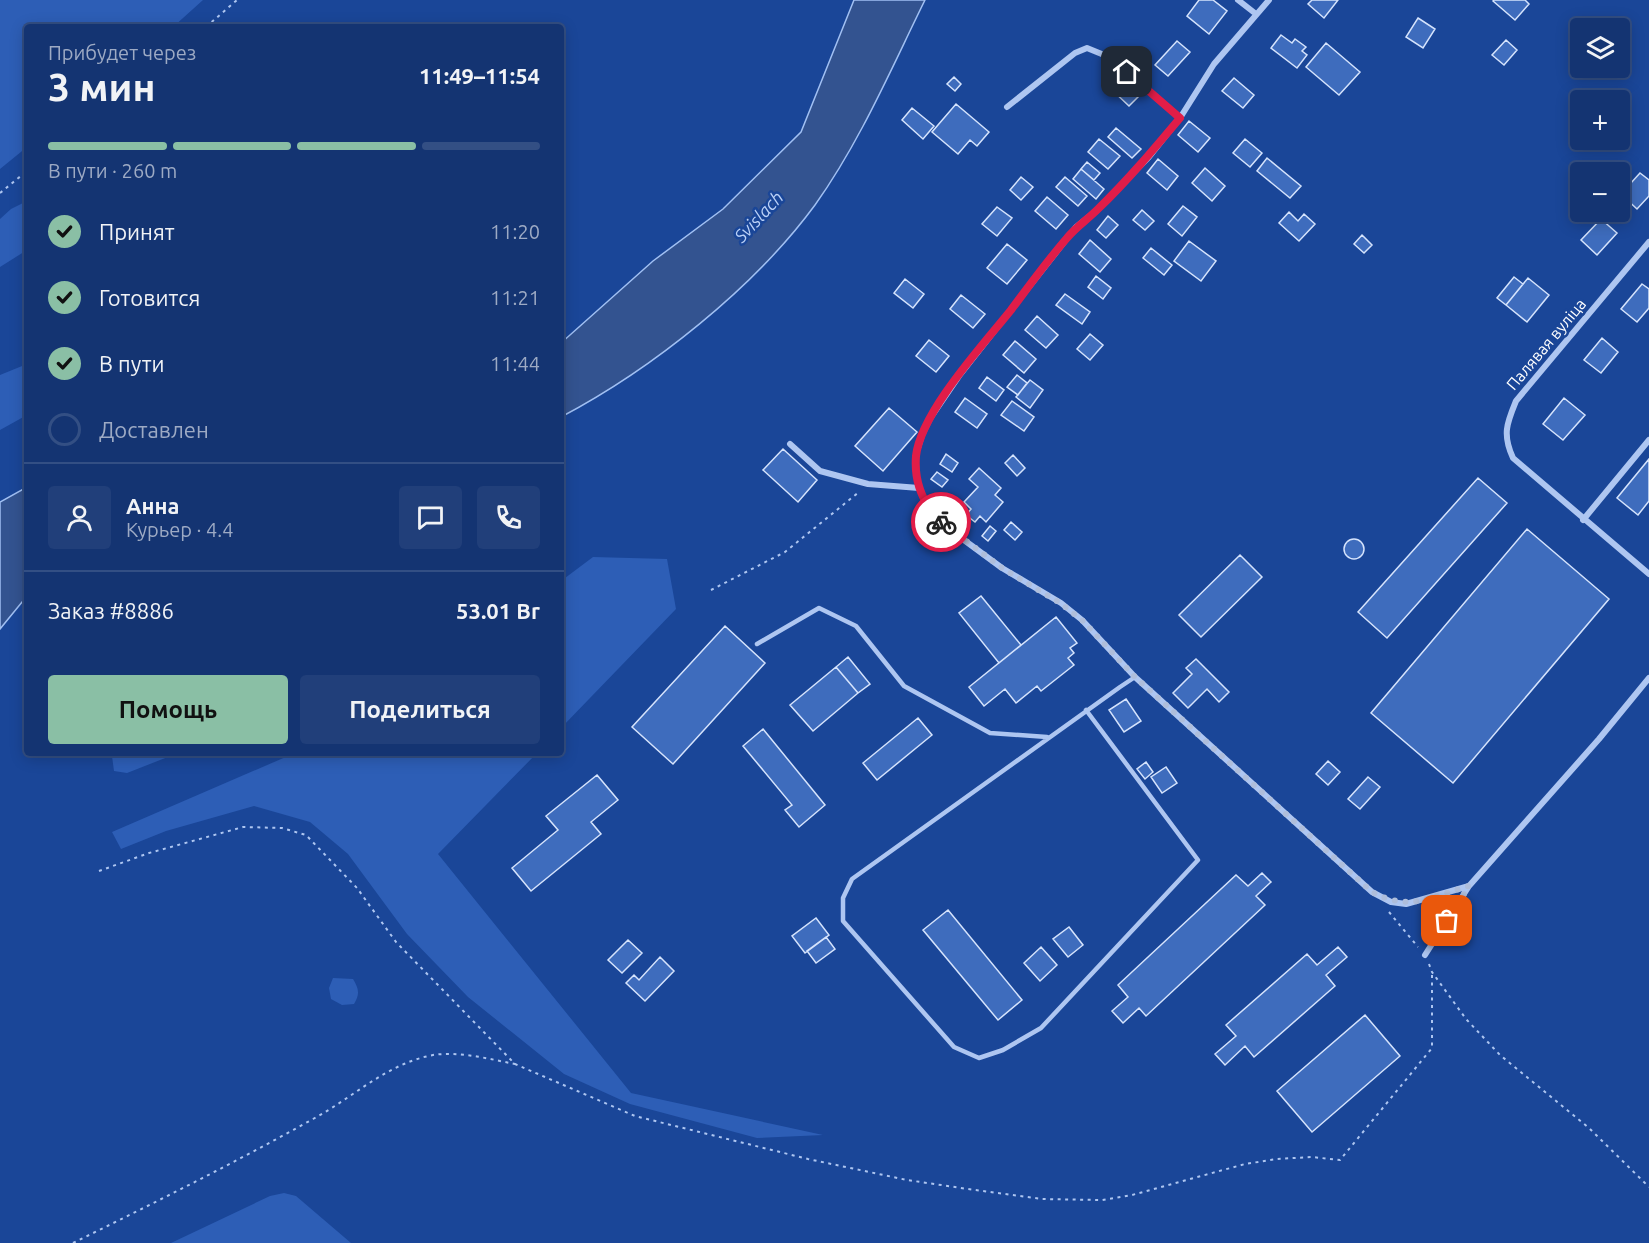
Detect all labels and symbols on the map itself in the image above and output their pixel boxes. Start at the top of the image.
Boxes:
pin [1101,46,1152,97]
water label: Svislach [729,187,787,247]
street label: Палявая вуліца [1503,295,1589,393]
courier [911,492,971,552]
pin [1421,895,1472,946]

